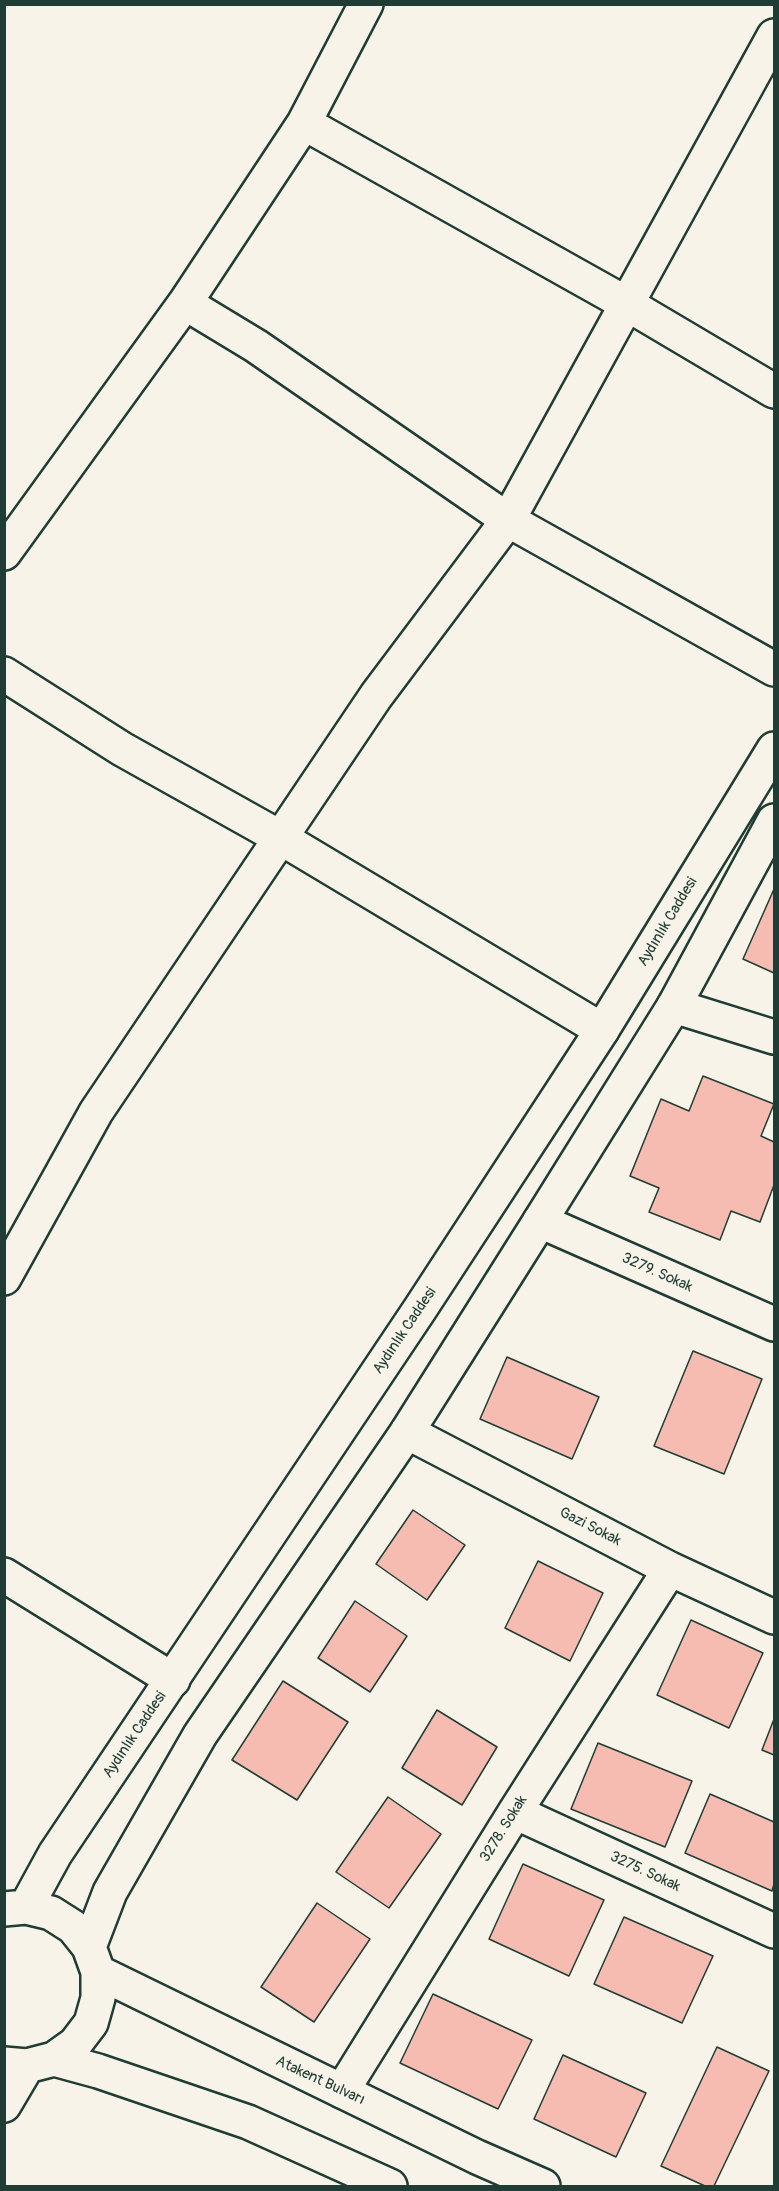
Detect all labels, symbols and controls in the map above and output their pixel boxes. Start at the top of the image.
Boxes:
street label: Aydınlık Caddesi [634,874,702,970]
street label: 3279. Sokak [619,1249,695,1297]
street label: Aydınlık Caddesi [369,1284,441,1378]
street label: Gazi Sokak [556,1504,624,1550]
street label: Aydınlık Caddesi [99,1688,171,1782]
street label: 3278. Sokak [476,1792,532,1866]
street label: 3275. Sokak [607,1848,683,1896]
street label: Atakent Bulvarı [272,2052,368,2110]

